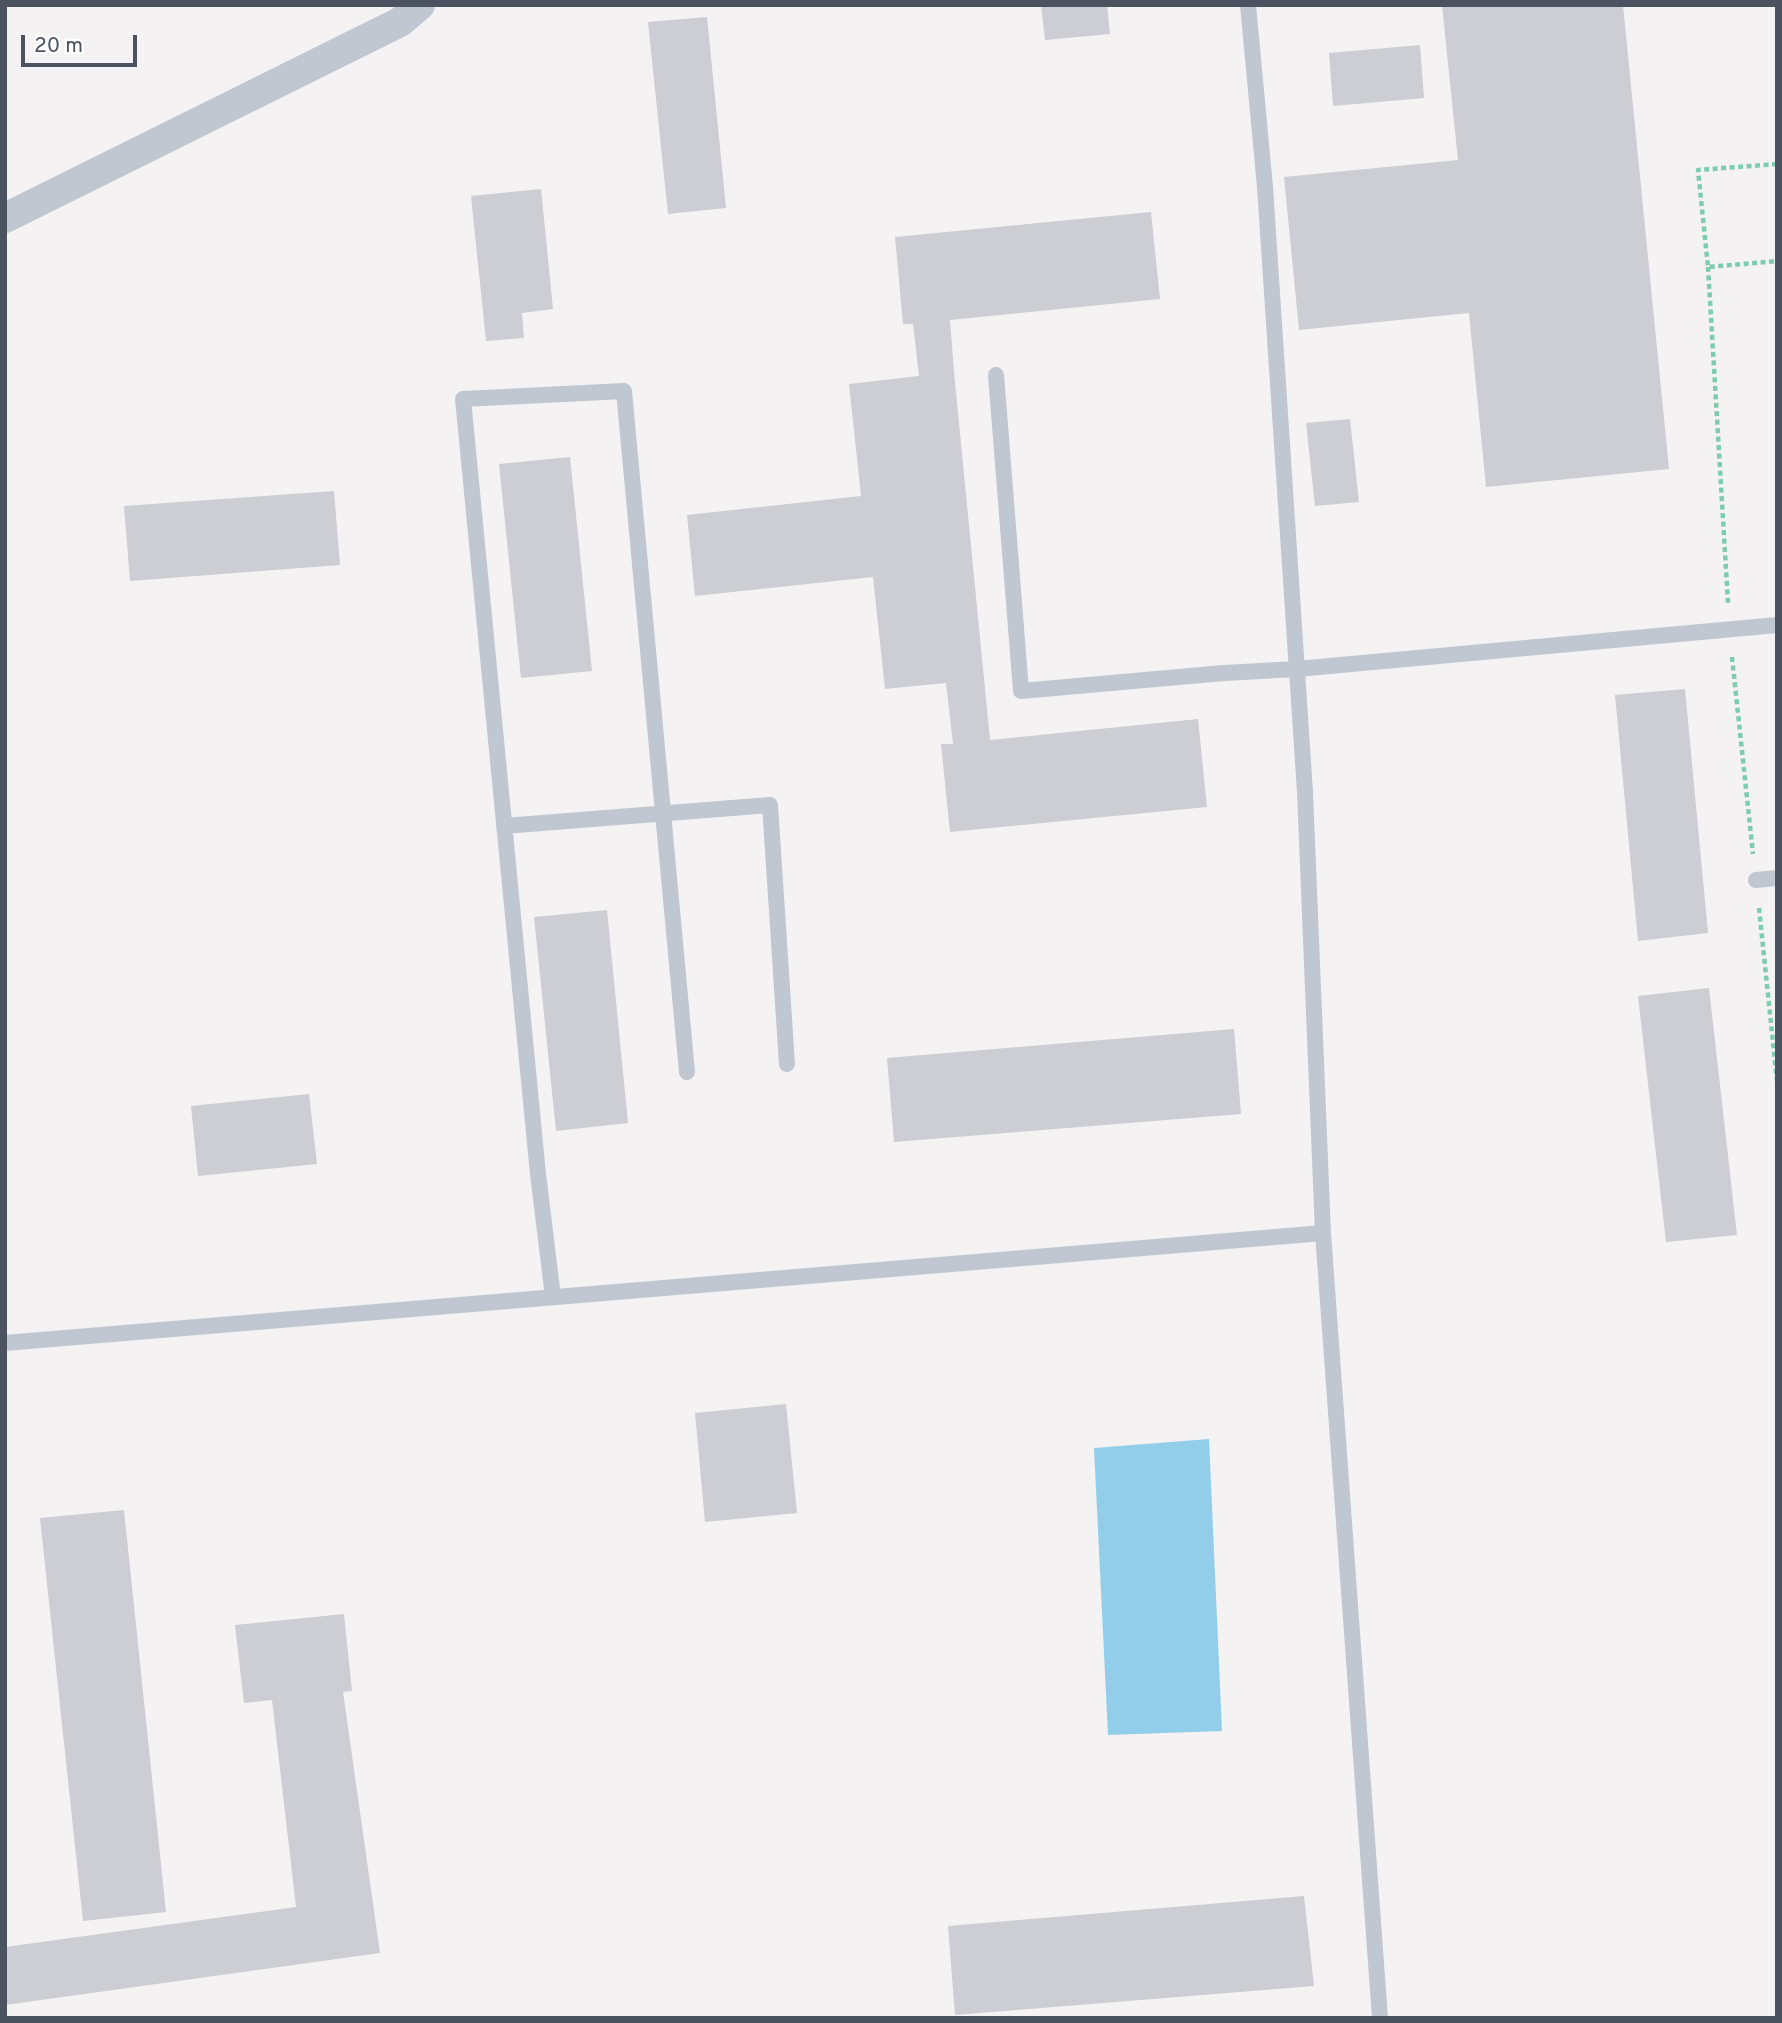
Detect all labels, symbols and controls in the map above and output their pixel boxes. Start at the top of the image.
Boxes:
scale bar [24,21,140,65]
text: 20 m [34,33,83,60]

